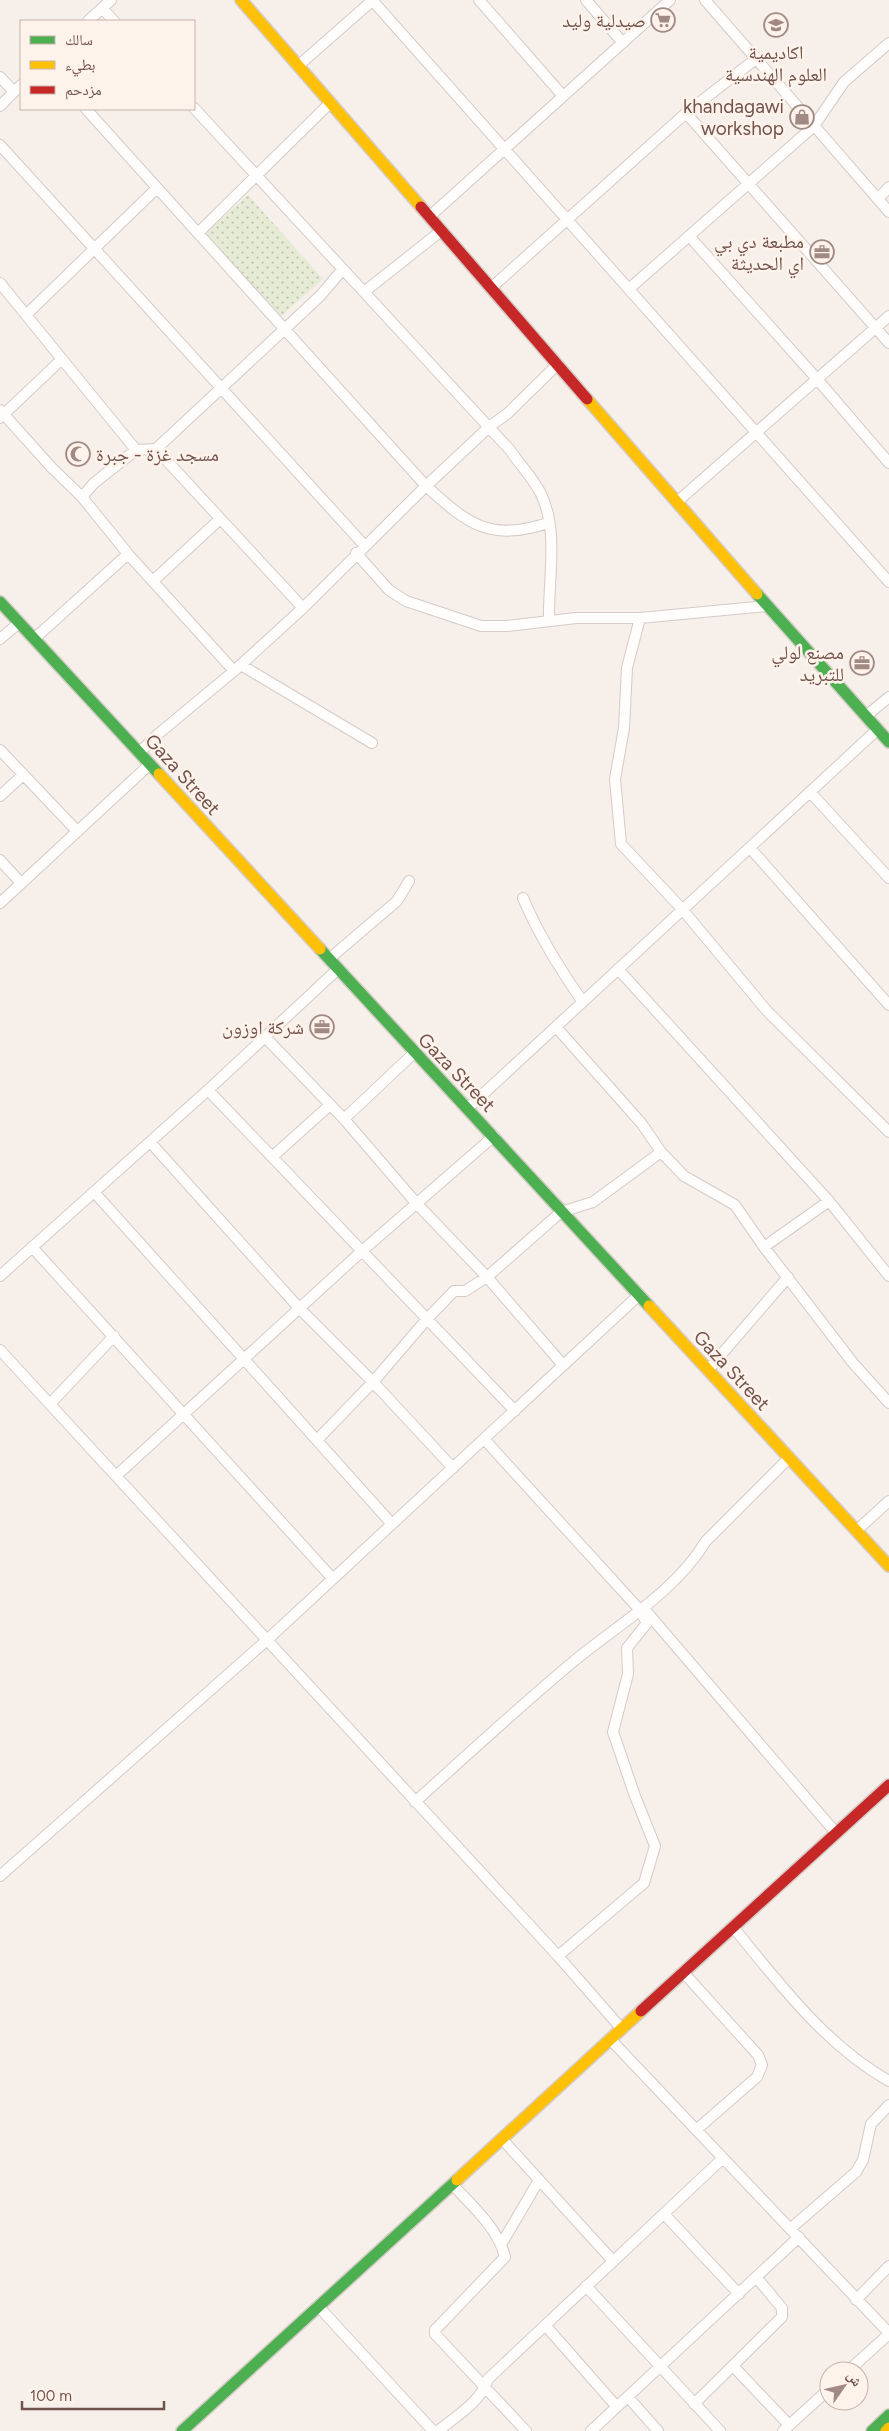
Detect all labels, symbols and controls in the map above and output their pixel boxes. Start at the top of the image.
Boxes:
supermarket icon: صيدلية وليد [650,7,676,33]
place label: صيدلية وليد [562,9,646,32]
school or university icon: اكاديمية العلوم الهندسية [763,12,789,38]
legend [20,20,195,110]
text: سالك [65,31,93,49]
place label: اكاديمية العلوم الهندسية [725,41,827,88]
text: بطيء [65,56,95,77]
text: مزدحم [65,81,102,100]
place label: khandagawi workshop [683,95,784,140]
shop icon: khandagawi workshop [789,104,815,130]
place label: مطبعة دي بي اي الحديثة [714,230,804,279]
office icon: مطبعة دي بي اي الحديثة [809,239,835,265]
mosque icon: مسجد غزة - جبرة [65,441,91,467]
place label: مسجد غزة - جبرة [96,443,219,466]
place label: مصنع لولي للتبريد [771,641,844,686]
office icon: مصنع لولي للتبريد [849,650,875,676]
street label: Gaza Street [140,729,225,820]
office icon: شركة اوزون [309,1014,335,1040]
place label: شركة اوزون [222,1016,304,1039]
street label: Gaza Street [413,1028,500,1117]
street label: Gaza Street [689,1326,775,1415]
north arrow [819,2361,869,2411]
text: ش [843,2368,866,2390]
scale bar [22,2378,165,2410]
text: 100 m [30,2387,72,2405]

